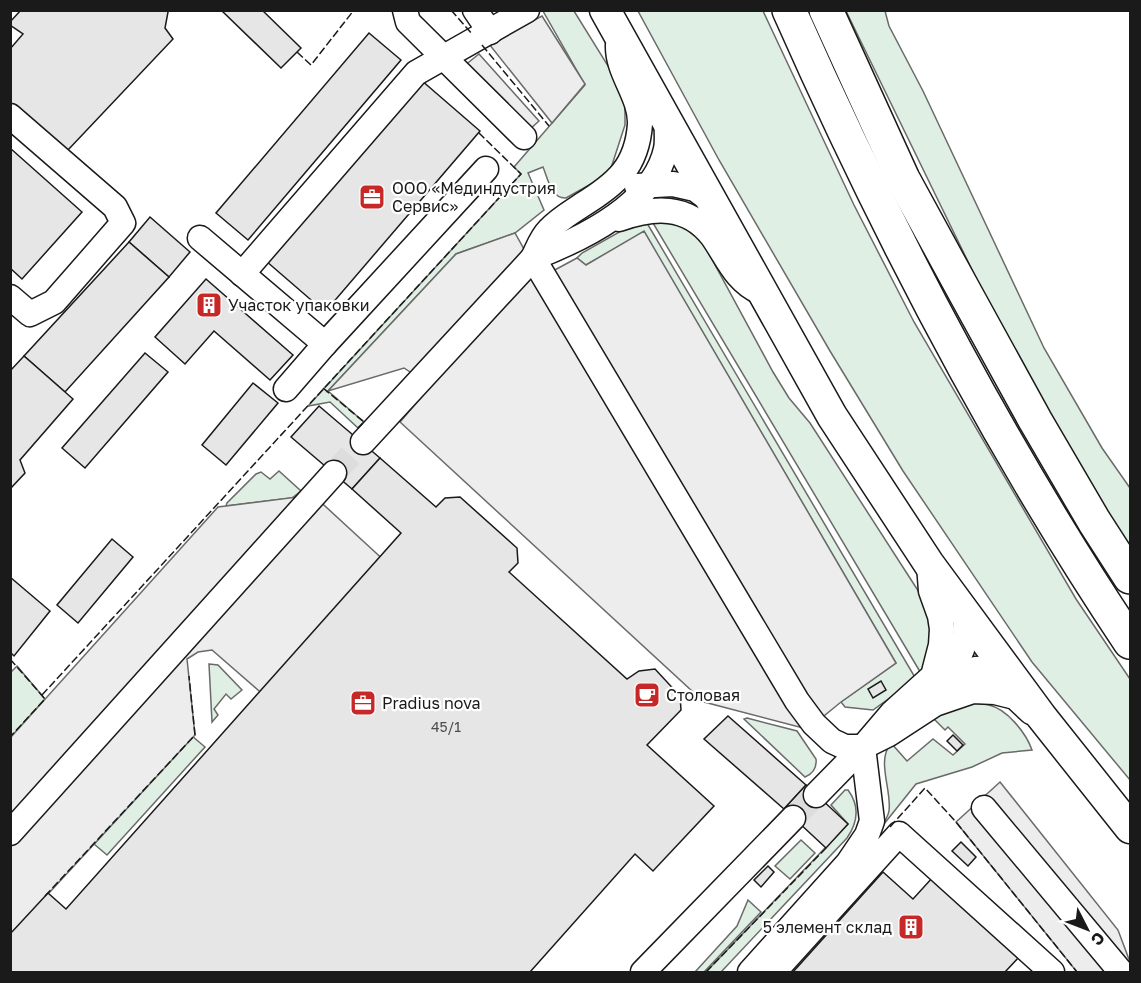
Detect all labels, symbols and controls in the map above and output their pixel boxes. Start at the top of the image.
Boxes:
place label: ООО «Мединдустрия Сервис» [392,178,556,216]
office icon: ООО «Мединдустрия Сервис» [357,182,387,212]
building icon: Участок упаковки [194,290,224,320]
place label: Участок упаковки [228,295,370,315]
cafe icon: Столовая [632,680,662,710]
place label: Столовая [666,685,740,705]
office icon: Pradius nova [348,688,378,718]
place label: Pradius nova [382,693,481,713]
house number: 45/1 [431,718,461,735]
north arrow [1057,899,1117,959]
building icon: 5 элемент склад [896,912,926,942]
place label: 5 элемент склад [763,917,892,937]
text: С [1087,928,1109,950]

